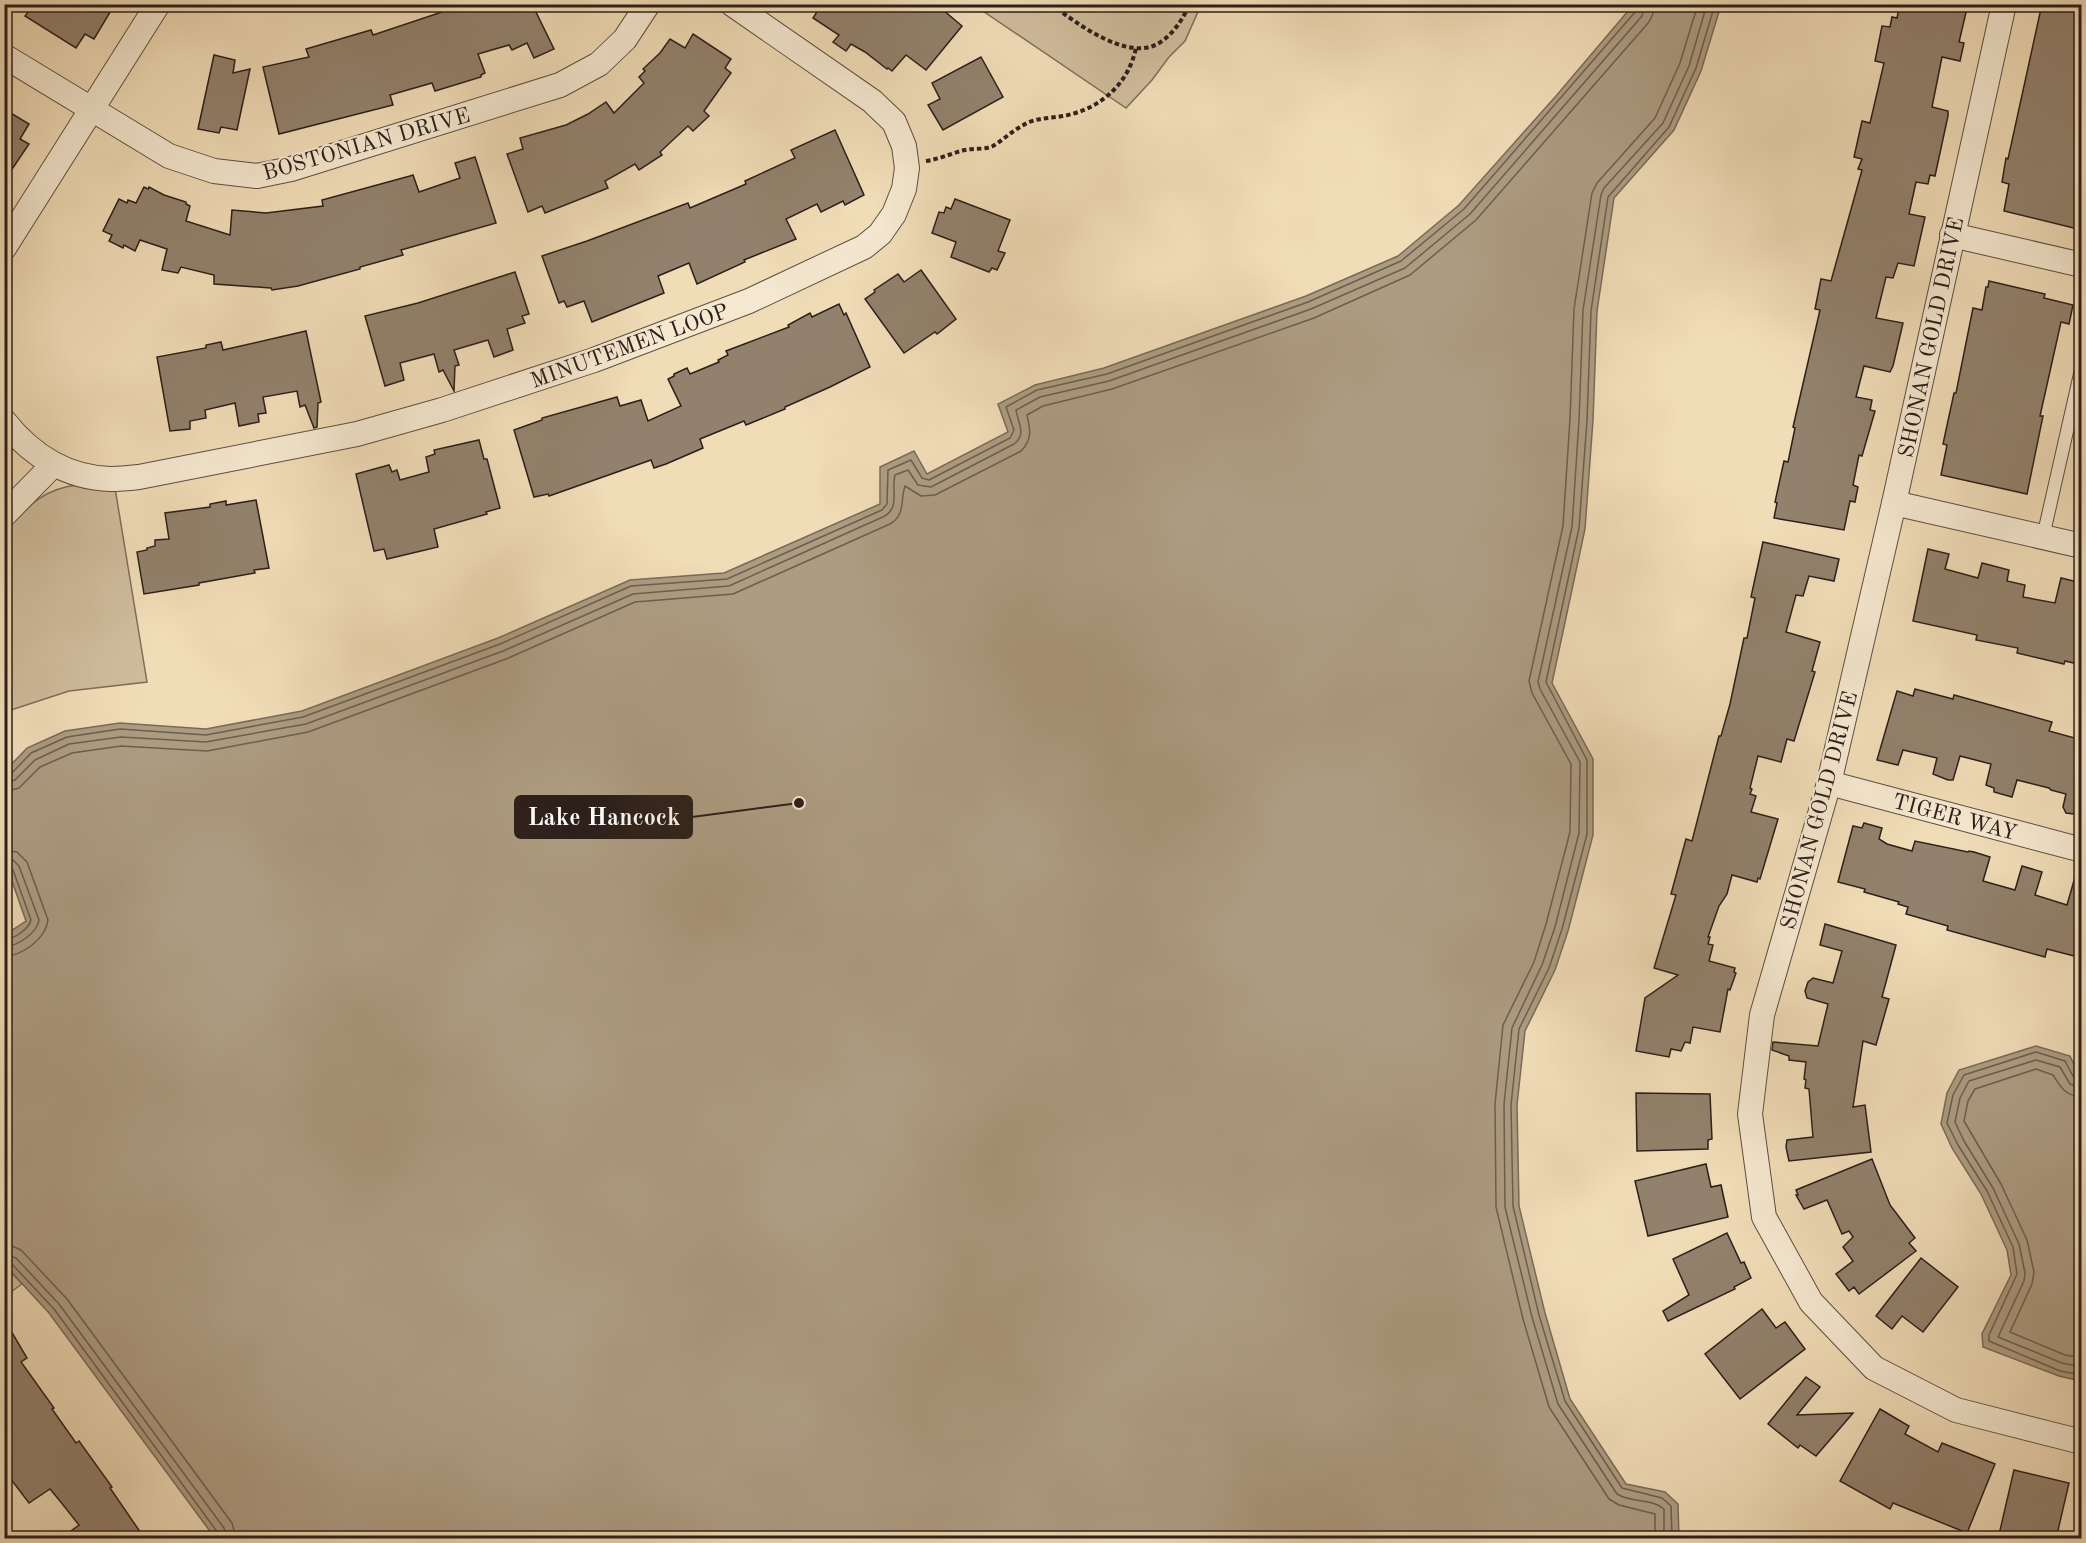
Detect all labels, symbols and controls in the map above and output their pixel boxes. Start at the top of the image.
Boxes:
street label: BOSTONIAN DRIVE [260,105,473,185]
street label: SHONAN GOLD DRIVE [1896,215,1968,460]
street label: MINUTEMEN LOOP [528,301,732,393]
street label: SHONAN GOLD DRIVE [1778,689,1862,932]
street label: TIGER WAY [1890,791,2019,845]
callout: Lake Hancock [515,796,692,838]
text: Lake Hancock [527,807,681,831]

